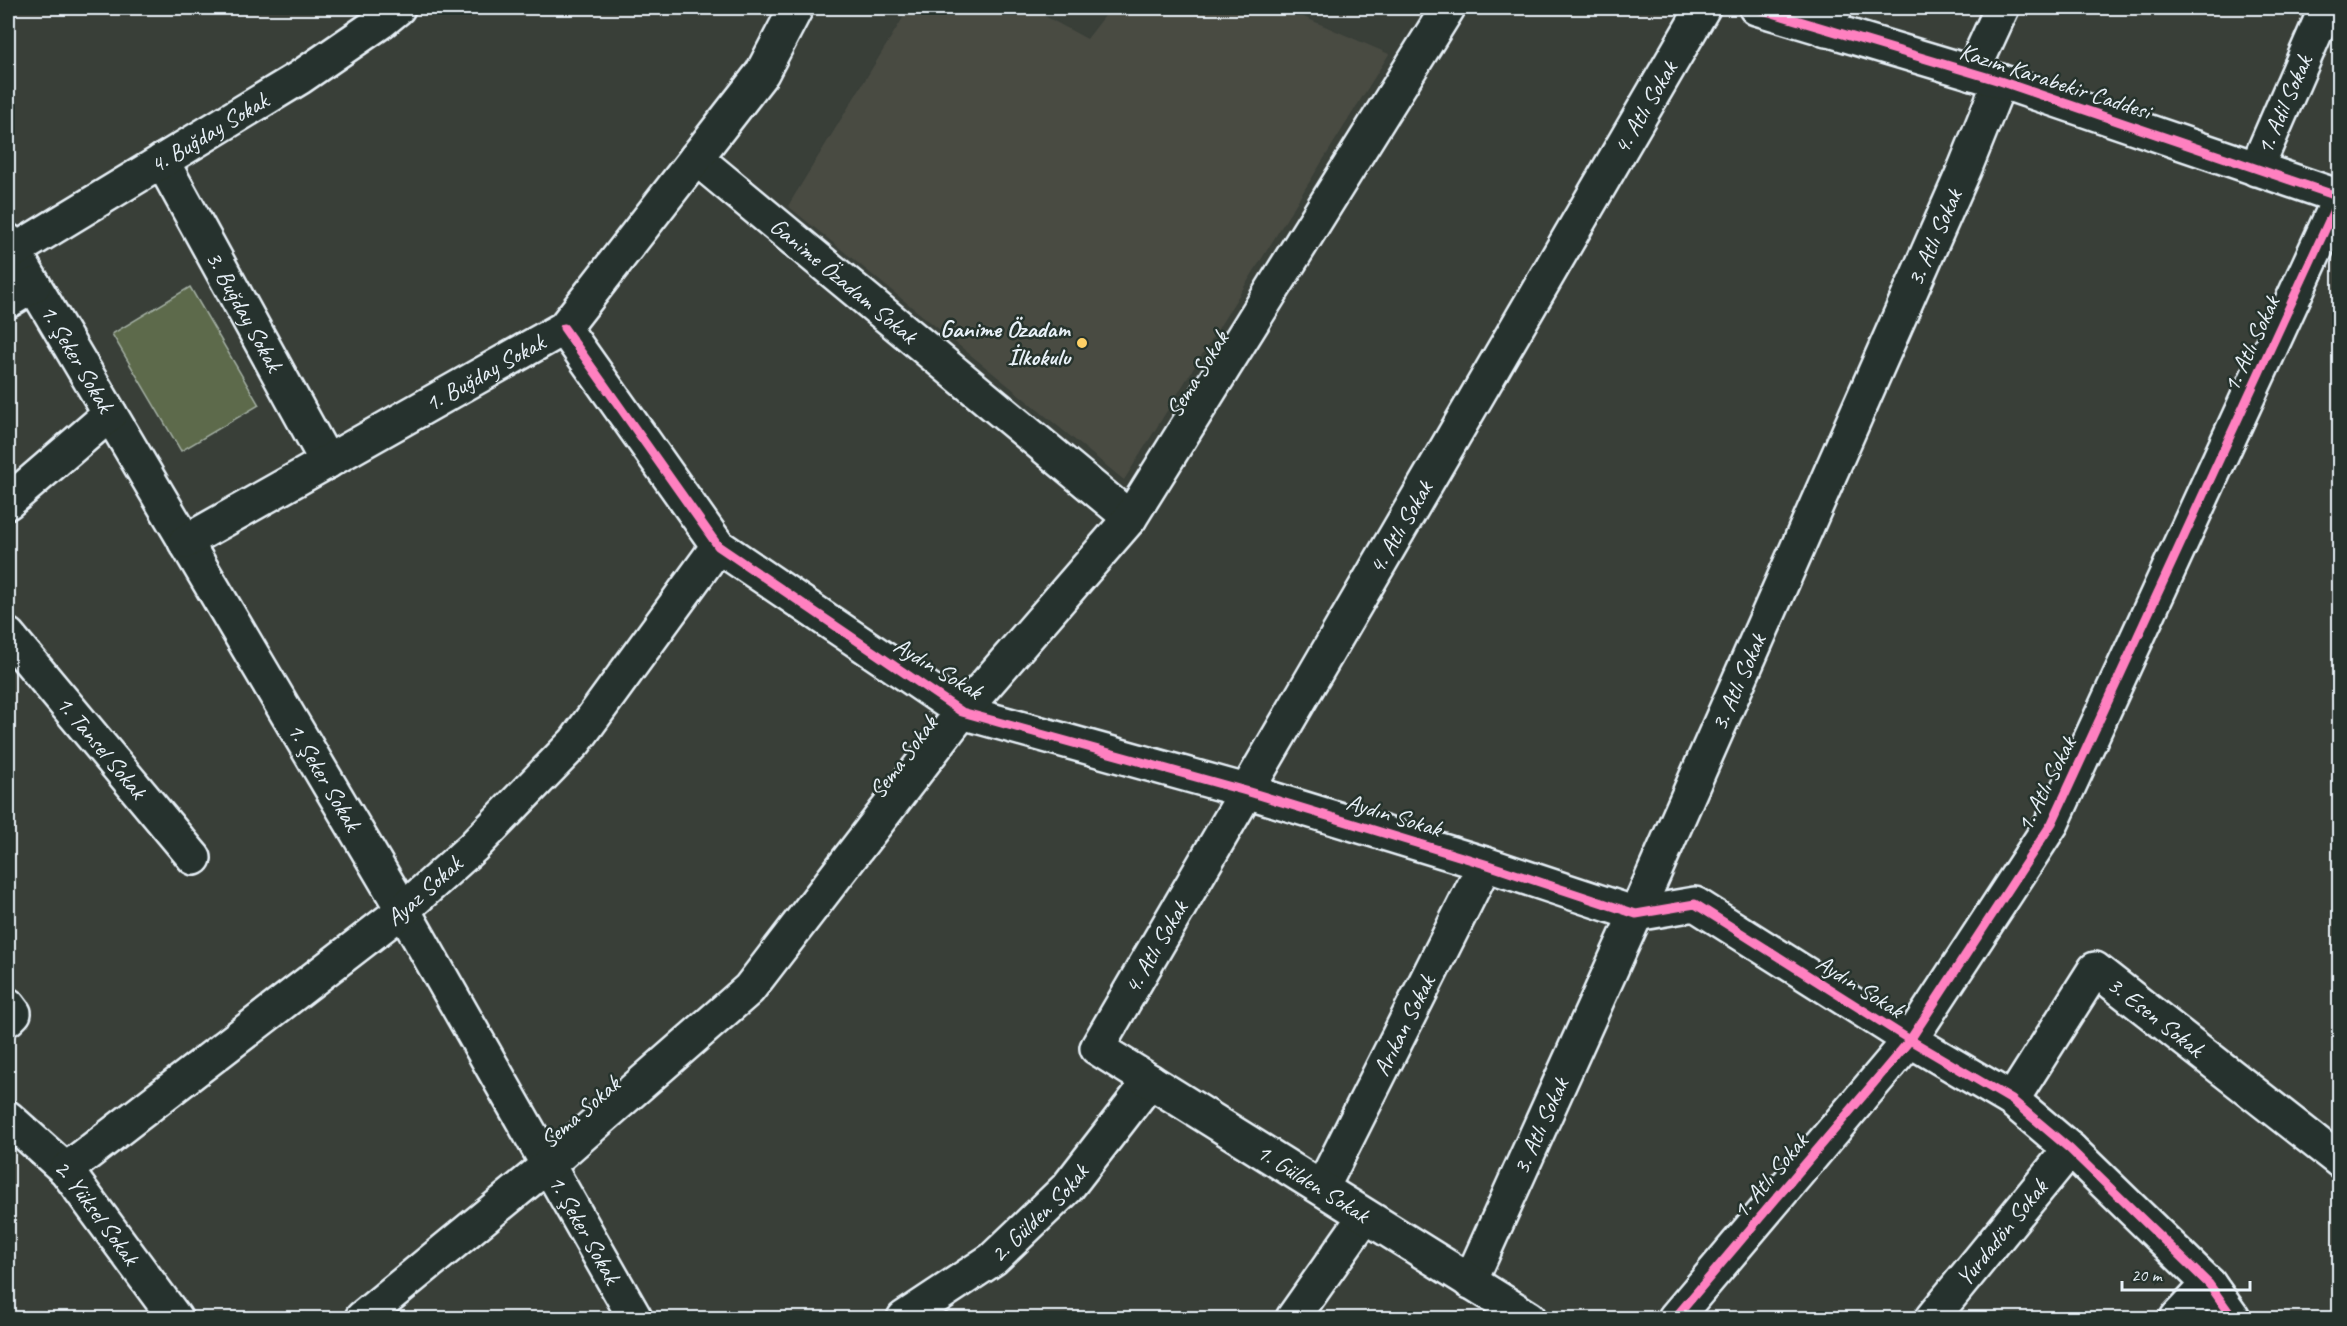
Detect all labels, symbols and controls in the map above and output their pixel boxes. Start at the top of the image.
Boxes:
street label: Kazım Karabekir Caddesi [1956,36,2157,127]
street label: 1. Adil Sokak [2249,49,2319,159]
street label: 4. Atlı Sokak [1606,54,1685,159]
street label: 4. Buğday Sokak [144,84,275,180]
street label: 3. Atlı Sokak [1900,182,1970,291]
street label: Ganime Özadam Sokak [764,211,925,352]
street label: 3. Buğday Sokak [199,246,290,378]
street label: 1. Atlı Sokak [2216,289,2287,397]
street label: 1. Şeker Sokak [34,299,122,419]
place label: Ganime Özadam İlkokulu [940,314,1072,372]
street label: Sema Sokak [1159,323,1236,423]
street label: 1. Buğday Sokak [419,326,552,419]
marker: Ganime Özadam İlkokulu [1075,336,1089,350]
street label: 4. Atlı Sokak [1362,473,1440,579]
street label: 3. Atlı Sokak [1704,627,1774,735]
street label: Aydın Sokak [888,630,989,707]
street label: 1. Tansel Sokak [50,689,155,807]
street label: Sema Sokak [862,708,945,804]
street label: 1. Şeker Sokak [281,717,369,838]
street label: 1. Atlı Sokak [2009,729,2084,837]
street label: Aydın Sokak [1343,786,1447,844]
street label: Ayaz Sokak [380,848,470,932]
street label: 4. Atlı Sokak [1117,893,1196,999]
street label: Aydın Sokak [1811,947,1911,1026]
street label: Arıkan Sokak [1366,968,1443,1081]
street label: 3. Esen Sokak [2101,969,2212,1065]
street label: Sema Sokak [534,1068,628,1155]
street label: 3. Atlı Sokak [1505,1071,1576,1179]
street label: 1. Atlı Sokak [1725,1125,1816,1225]
street label: 1. Gülden Sokak [1251,1137,1377,1231]
street label: 2. Yüksel Sokak [48,1152,147,1273]
street label: 2. Gülden Sokak [984,1156,1096,1269]
street label: 1. Şeker Sokak [542,1169,628,1291]
street label: Yurdadön Sokak [1949,1172,2055,1292]
scale bar [2122,1254,2250,1292]
text: 20 m [2131,1264,2164,1286]

